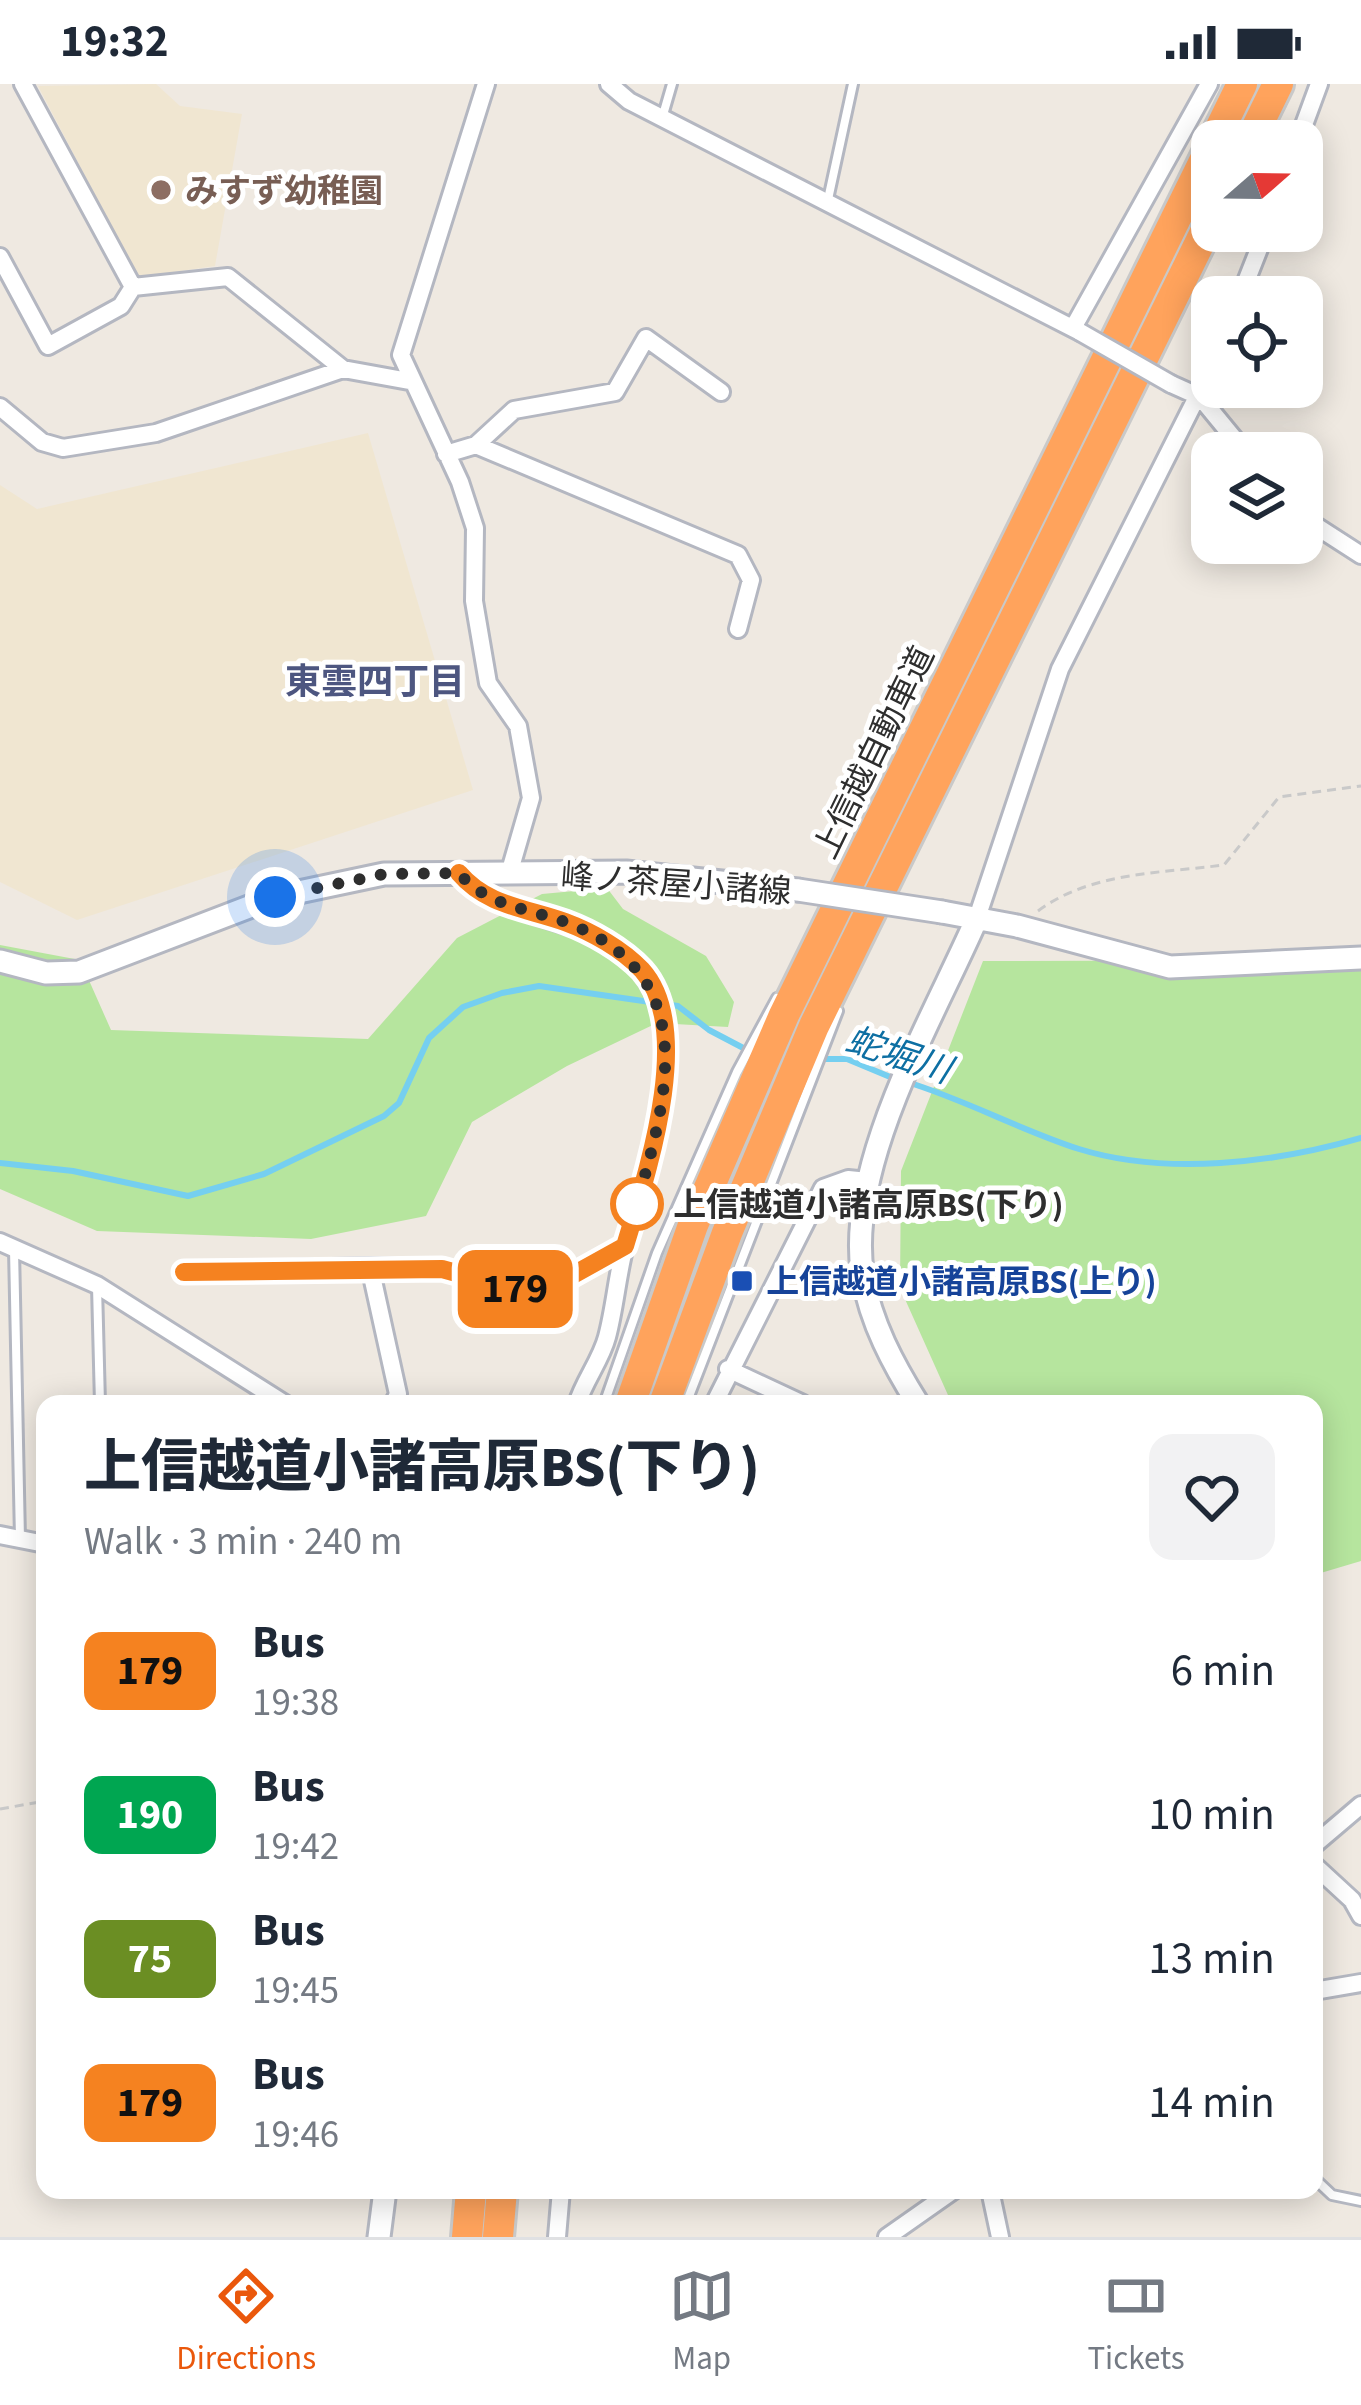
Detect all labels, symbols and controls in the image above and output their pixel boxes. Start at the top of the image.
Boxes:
text: 19:32 [60,10,169,74]
north arrow [1191,120,1323,252]
map controls [1191,120,1323,564]
place label: みすず幼稚園 [185,168,383,215]
marker: みすず幼稚園 [148,177,174,203]
button: locate [1191,276,1323,408]
button: layers [1191,432,1323,564]
street label: 上信越自動車道 [803,639,946,867]
district label: 東雲四丁目 [285,657,465,708]
street label: 峰ノ茶屋小諸線 [559,853,793,916]
your location [245,867,305,927]
water label: 蛇堀川 [839,1014,962,1098]
marker: 上信越道小諸高原BS(下り) [612,1179,662,1229]
place label: 上信越道小諸高原BS(下り) [673,1182,1063,1229]
line badge: 179 [446,1250,584,1328]
text: 179 [482,1259,548,1319]
place label: 上信越道小諸高原BS(上り) [766,1259,1156,1306]
marker: 上信越道小諸高原BS(上り) [729,1268,755,1294]
text: 上信越道小諸高原BS(下り) [84,1428,760,1509]
button: heart [1149,1434,1275,1560]
text: Walk · 3 min · 240 m [84,1514,402,1570]
text: Bus [252,1611,325,1675]
text: 6 min [1171,1639,1275,1703]
text: 179 [117,1641,183,1701]
text: 19:38 [252,1675,339,1731]
text: Bus [252,1755,325,1819]
text: 10 min [1148,1783,1275,1847]
text: 190 [117,1785,183,1845]
text: 19:42 [252,1819,339,1875]
text: Bus [252,1899,325,1963]
text: 13 min [1148,1927,1275,1991]
text: 75 [128,1929,172,1989]
text: 19:45 [252,1963,339,2019]
text: Bus [252,2043,325,2107]
text: 14 min [1148,2071,1275,2135]
text: 179 [117,2073,183,2133]
text: 19:46 [252,2107,339,2163]
tab: Directions [176,2263,316,2382]
tab: Map [669,2263,735,2382]
tab: Tickets [1087,2263,1185,2382]

